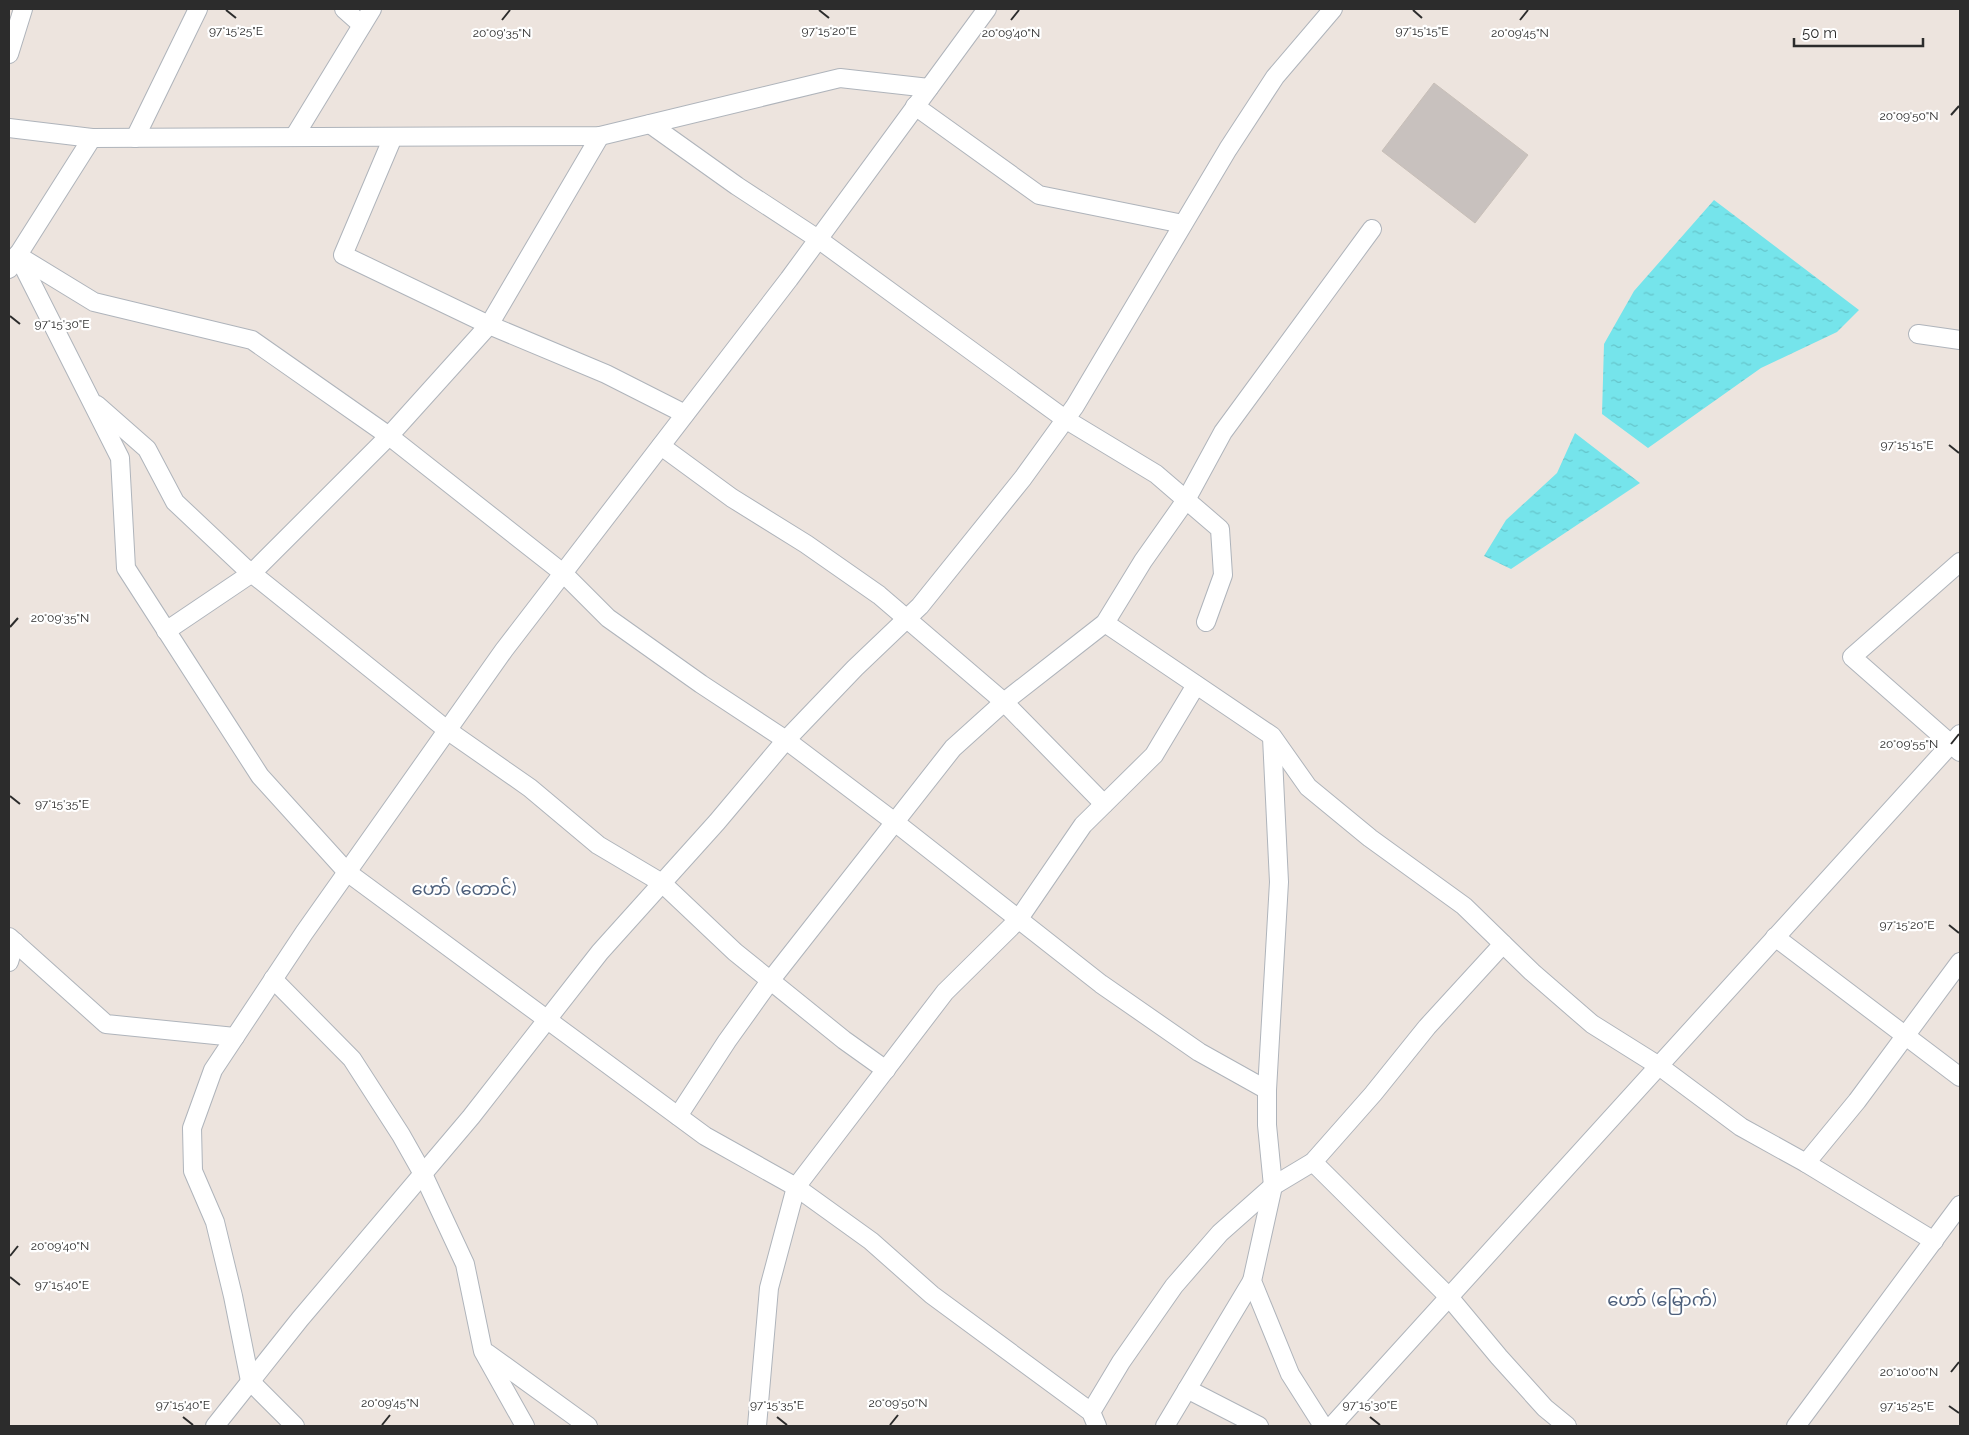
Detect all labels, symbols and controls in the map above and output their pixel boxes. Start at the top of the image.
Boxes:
scale bar [1794,15,1923,47]
text: 97°15'25"E [209,24,263,38]
text: 97°15'20"E [802,24,856,38]
text: 97°15'15"E [1395,24,1449,38]
text: 50 m [1802,24,1837,42]
text: 20°09'35"N [473,26,531,40]
text: 20°09'40"N [982,26,1040,40]
text: 20°09'45"N [1491,26,1549,40]
text: 20°09'50"N [1879,109,1939,123]
text: 97°15'30"E [34,317,90,331]
text: 97°15'15"E [1880,438,1934,452]
text: 20°09'35"N [31,611,89,625]
text: 20°09'55"N [1880,737,1938,751]
text: 97°15'35"E [35,797,89,811]
district label: ဟော် (တောင်) [411,876,517,899]
text: 97°15'20"E [1880,918,1934,932]
text: 20°09'40"N [31,1239,89,1253]
text: 97°15'40"E [35,1278,89,1292]
district label: ဟော် (မြောက်) [1607,1287,1717,1315]
text: 20°10'00"N [1880,1365,1938,1379]
text: 20°09'45"N [361,1396,419,1410]
text: 20°09'50"N [868,1396,928,1410]
text: 97°15'40"E [156,1398,210,1412]
text: 97°15'35"E [750,1398,804,1412]
text: 97°15'30"E [1342,1398,1398,1412]
text: 97°15'25"E [1880,1399,1934,1413]

